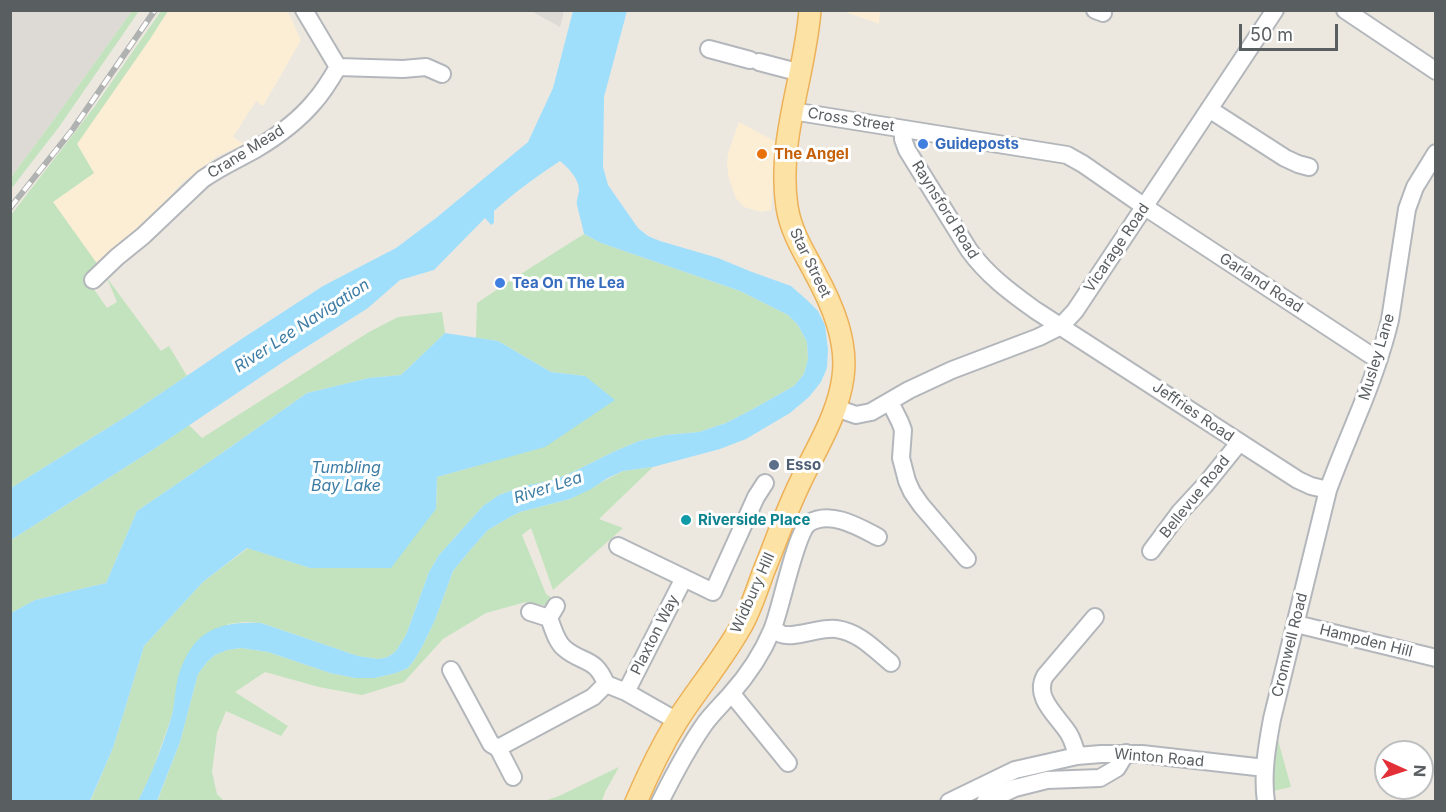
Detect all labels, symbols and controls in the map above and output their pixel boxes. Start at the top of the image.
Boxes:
scale bar [1242,12,1341,50]
text: 50 m [1250,24,1293,45]
street label: Cross Street [806,104,896,136]
street label: Crane Mead [204,121,288,183]
place label: Guideposts [935,135,1019,153]
marker: Guideposts [916,137,930,151]
place label: The Angel [774,145,849,163]
marker: The Angel [755,147,769,161]
street label: Raynsford Road [908,158,982,262]
street label: Vicarage Road [1081,200,1153,296]
street label: Star Street [785,225,835,301]
street label: Garland Road [1216,249,1306,317]
place label: Tea On The Lea [512,274,625,292]
water label: River Lee Navigation [231,275,373,377]
marker: Tea On The Lea [493,276,507,290]
street label: Musley Lane [1355,312,1399,402]
street label: Jeffries Road [1149,378,1237,446]
street label: Bellevue Road [1156,452,1234,542]
place label: Esso [786,456,821,474]
water label: Tumbling Bay Lake [311,458,381,496]
marker: Esso [767,458,781,472]
water label: River Lea [511,468,585,508]
place label: Riverside Place [698,511,810,529]
marker: Riverside Place [679,513,693,527]
street label: Widbury Hill [727,550,779,636]
street label: Cromwell Road [1268,591,1312,699]
street label: Plaxton Way [627,592,683,678]
street label: Hampden Hill [1318,621,1414,661]
north arrow [1374,740,1434,800]
street label: Winton Road [1113,745,1205,771]
text: N [1410,764,1430,777]

